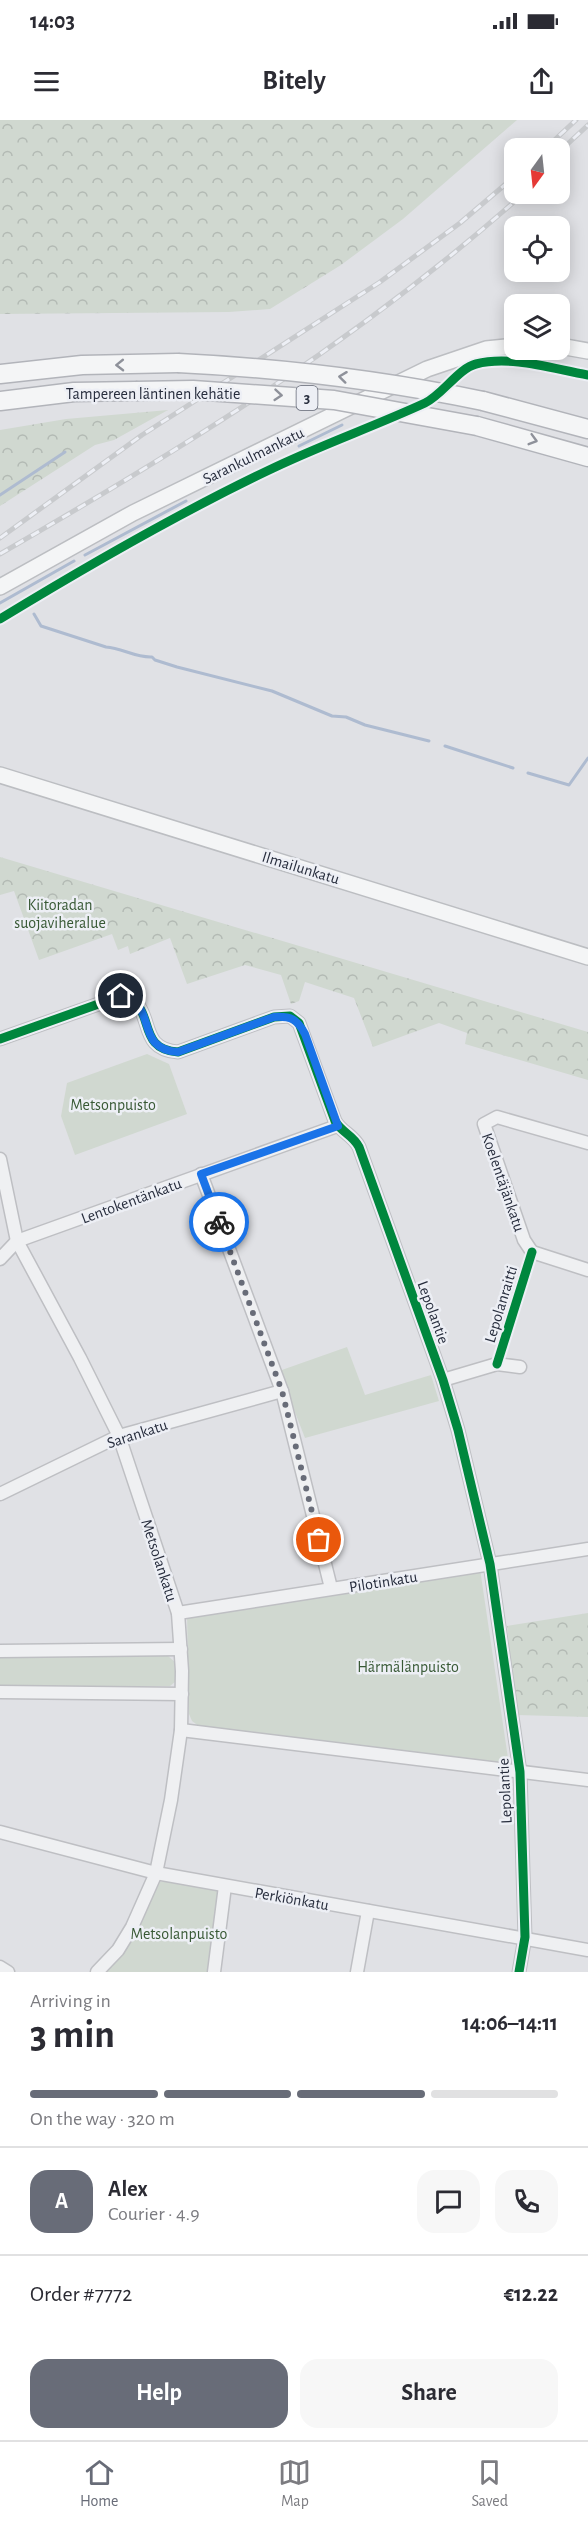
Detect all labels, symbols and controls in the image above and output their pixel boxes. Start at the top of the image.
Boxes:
text: 14:03 [30,10,75,32]
icon: menu [30,65,63,98]
icon: share [525,65,558,98]
text: Bitely [262,67,326,94]
north arrow [504,138,570,204]
map controls [504,138,570,360]
button: locate [504,216,570,282]
button: layers [504,294,570,360]
one-way arrow [115,358,124,371]
one-way arrow [339,371,348,383]
street label: Tampereen läntinen kehätie [66,386,240,402]
road number: 3 [296,386,318,410]
one-way arrow [274,388,283,401]
street label: Sarankulmankatu [200,425,307,487]
one-way arrow [527,433,537,445]
street label: Ilmailunkatu [260,849,341,887]
park label: Kiitoradan suojaviheralue [14,897,106,932]
pin [95,970,146,1021]
icon: home [104,979,137,1012]
park label: Metsonpuisto [70,1097,156,1113]
street label: Koelentäjänkatu [478,1131,527,1234]
street label: Lentokentänkatu [79,1175,184,1227]
courier [189,1192,249,1252]
icon: bike [203,1206,236,1239]
street label: Lepolanraitti [482,1264,520,1345]
street label: Lepolantie [414,1279,452,1346]
street label: Sarankatu [105,1417,170,1451]
pin [293,1514,344,1565]
street label: Metsolankatu [138,1517,180,1604]
icon: bag [302,1523,335,1556]
street label: Pilotinkatu [348,1569,418,1595]
park label: Härmälänpuisto [357,1659,459,1675]
street label: Lepolantie [495,1758,515,1824]
street label: Perkiönkatu [254,1885,330,1913]
park label: Metsolanpuisto [131,1926,228,1942]
text: Arriving in [30,1991,111,2011]
text: 14:06–14:11 [462,2012,558,2034]
text: 3 min [30,2016,115,2055]
text: On the way · 320 m [30,2109,175,2129]
button: chat [417,2170,480,2233]
button: phone [495,2170,558,2233]
text: Alex [108,2178,148,2200]
text: A [55,2190,68,2212]
text: Courier · 4.9 [108,2204,200,2224]
text: Order #7772 [30,2283,132,2305]
text: €12.22 [504,2283,558,2305]
button: Help [30,2359,288,2428]
button: Share [300,2359,558,2428]
tab: Home [80,2456,118,2511]
tab: Map [278,2456,311,2511]
tab: Saved [471,2456,508,2511]

